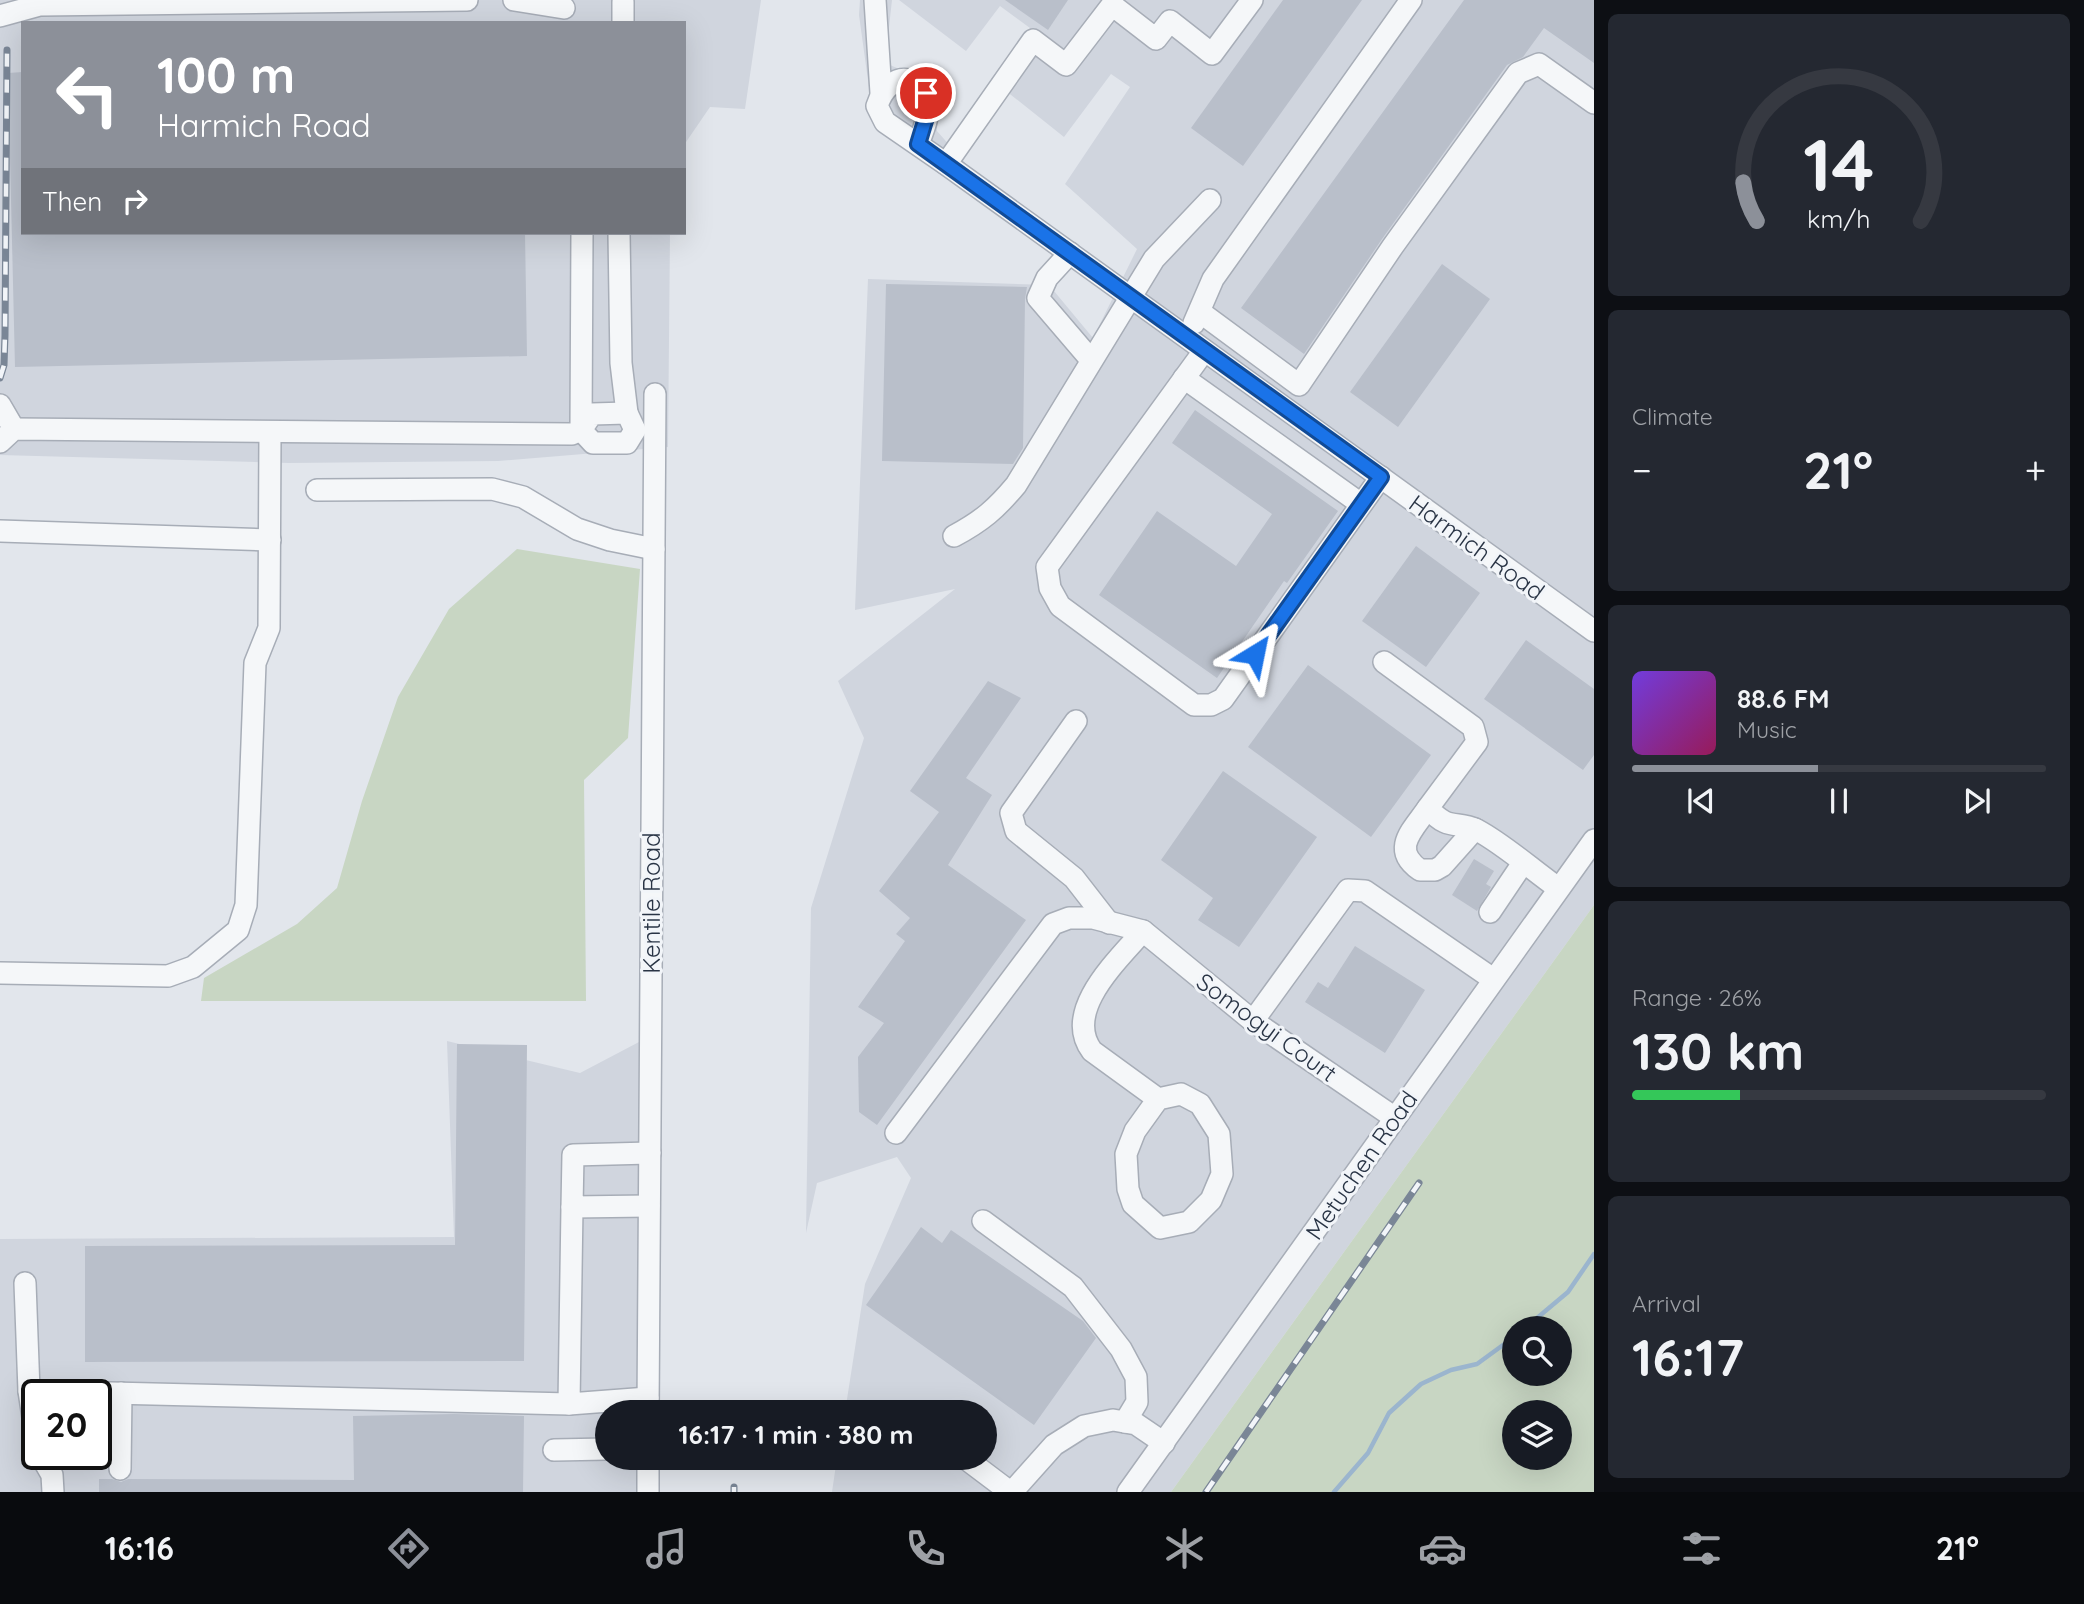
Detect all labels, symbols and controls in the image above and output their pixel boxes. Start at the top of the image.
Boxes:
text: 100 m [157,44,295,105]
icon: left [42,49,133,140]
pin [896,63,956,123]
icon: arrive [907,74,945,112]
text: Harmich Road [157,105,371,145]
text: 14 [1803,118,1875,209]
icon: right [116,182,154,220]
text: Then [42,185,102,218]
text: km/h [1807,203,1871,234]
text: Climate [1632,402,1713,431]
text: 21° [1803,437,1873,502]
text: − [1632,446,1652,494]
text: + [2025,446,2046,494]
street label: Harmich Road [1403,488,1551,606]
position arrow [1218,617,1292,691]
text: 88.6 FM [1737,682,1830,715]
text: Music [1737,715,1797,744]
icon: previous [1682,782,1720,820]
icon: pause [1820,782,1858,820]
icon: next [1958,782,1996,820]
street label: Kentile Road [636,832,666,974]
street label: Somogyi Court [1191,966,1343,1088]
text: Range · 26% [1632,983,1762,1012]
text: 130 km [1632,1018,1804,1083]
street label: Metuchen Road [1299,1085,1423,1245]
text: Arrival [1632,1289,1701,1318]
map controls [1502,1316,1572,1470]
button: search [1502,1316,1572,1386]
text: 16:17 [1632,1324,1744,1389]
speed limit sign: 20 [21,1379,112,1470]
button: layers [1502,1400,1572,1470]
text: 16:17 · 1 min · 380 m [678,1418,914,1451]
icon: directions [384,1524,433,1573]
icon: music [642,1524,691,1573]
icon: phone [901,1524,950,1573]
icon: climate [1160,1524,1209,1573]
icon: car [1418,1524,1467,1573]
icon: filters [1677,1524,1726,1573]
text: 16:16 [105,1528,174,1568]
text: 21° [1936,1528,1979,1568]

